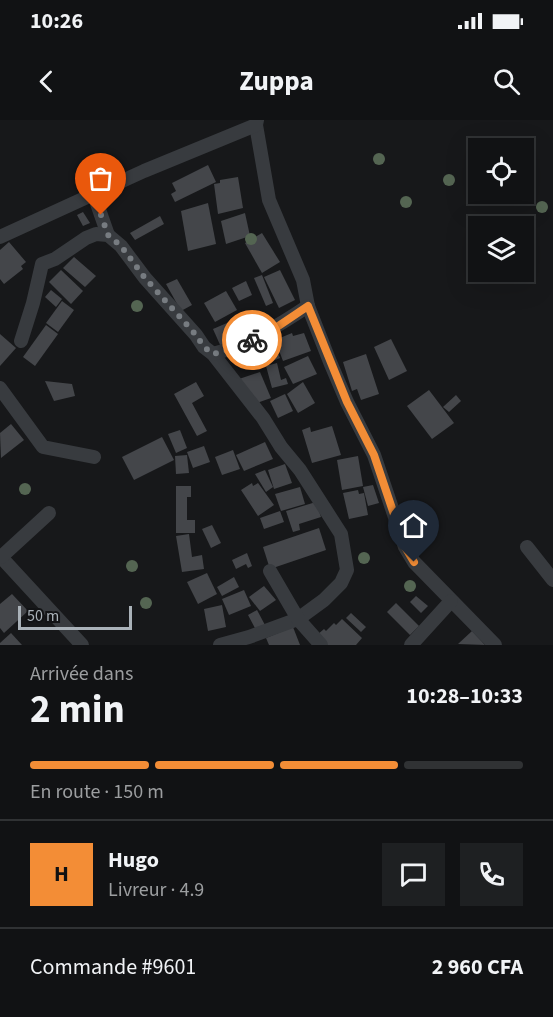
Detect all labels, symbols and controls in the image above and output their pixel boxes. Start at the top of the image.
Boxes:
text: 10:26 [30,5,83,37]
text: Zuppa [239,62,314,101]
icon: back [30,65,63,98]
icon: search [490,65,523,98]
map controls [468,138,534,282]
button: locate [468,138,534,204]
pin [75,153,126,215]
icon: bag [84,162,117,195]
button: layers [468,216,534,282]
courier [222,310,282,370]
icon: bike [236,324,269,357]
pin [388,500,439,562]
icon: home [397,509,430,542]
scale bar [18,603,132,630]
text: 50 m [27,605,59,627]
text: Arrivée dans [30,660,133,688]
text: 10:28–10:33 [406,680,523,712]
text: 2 min [30,682,125,738]
text: En route · 150 m [30,778,164,806]
button: chat [382,843,445,906]
button: phone [460,843,523,906]
text: Hugo [108,844,159,876]
text: H [54,858,69,890]
text: Livreur · 4.9 [108,876,204,904]
text: Commande #9601 [30,951,196,983]
text: 2 960 CFA [432,951,523,983]

